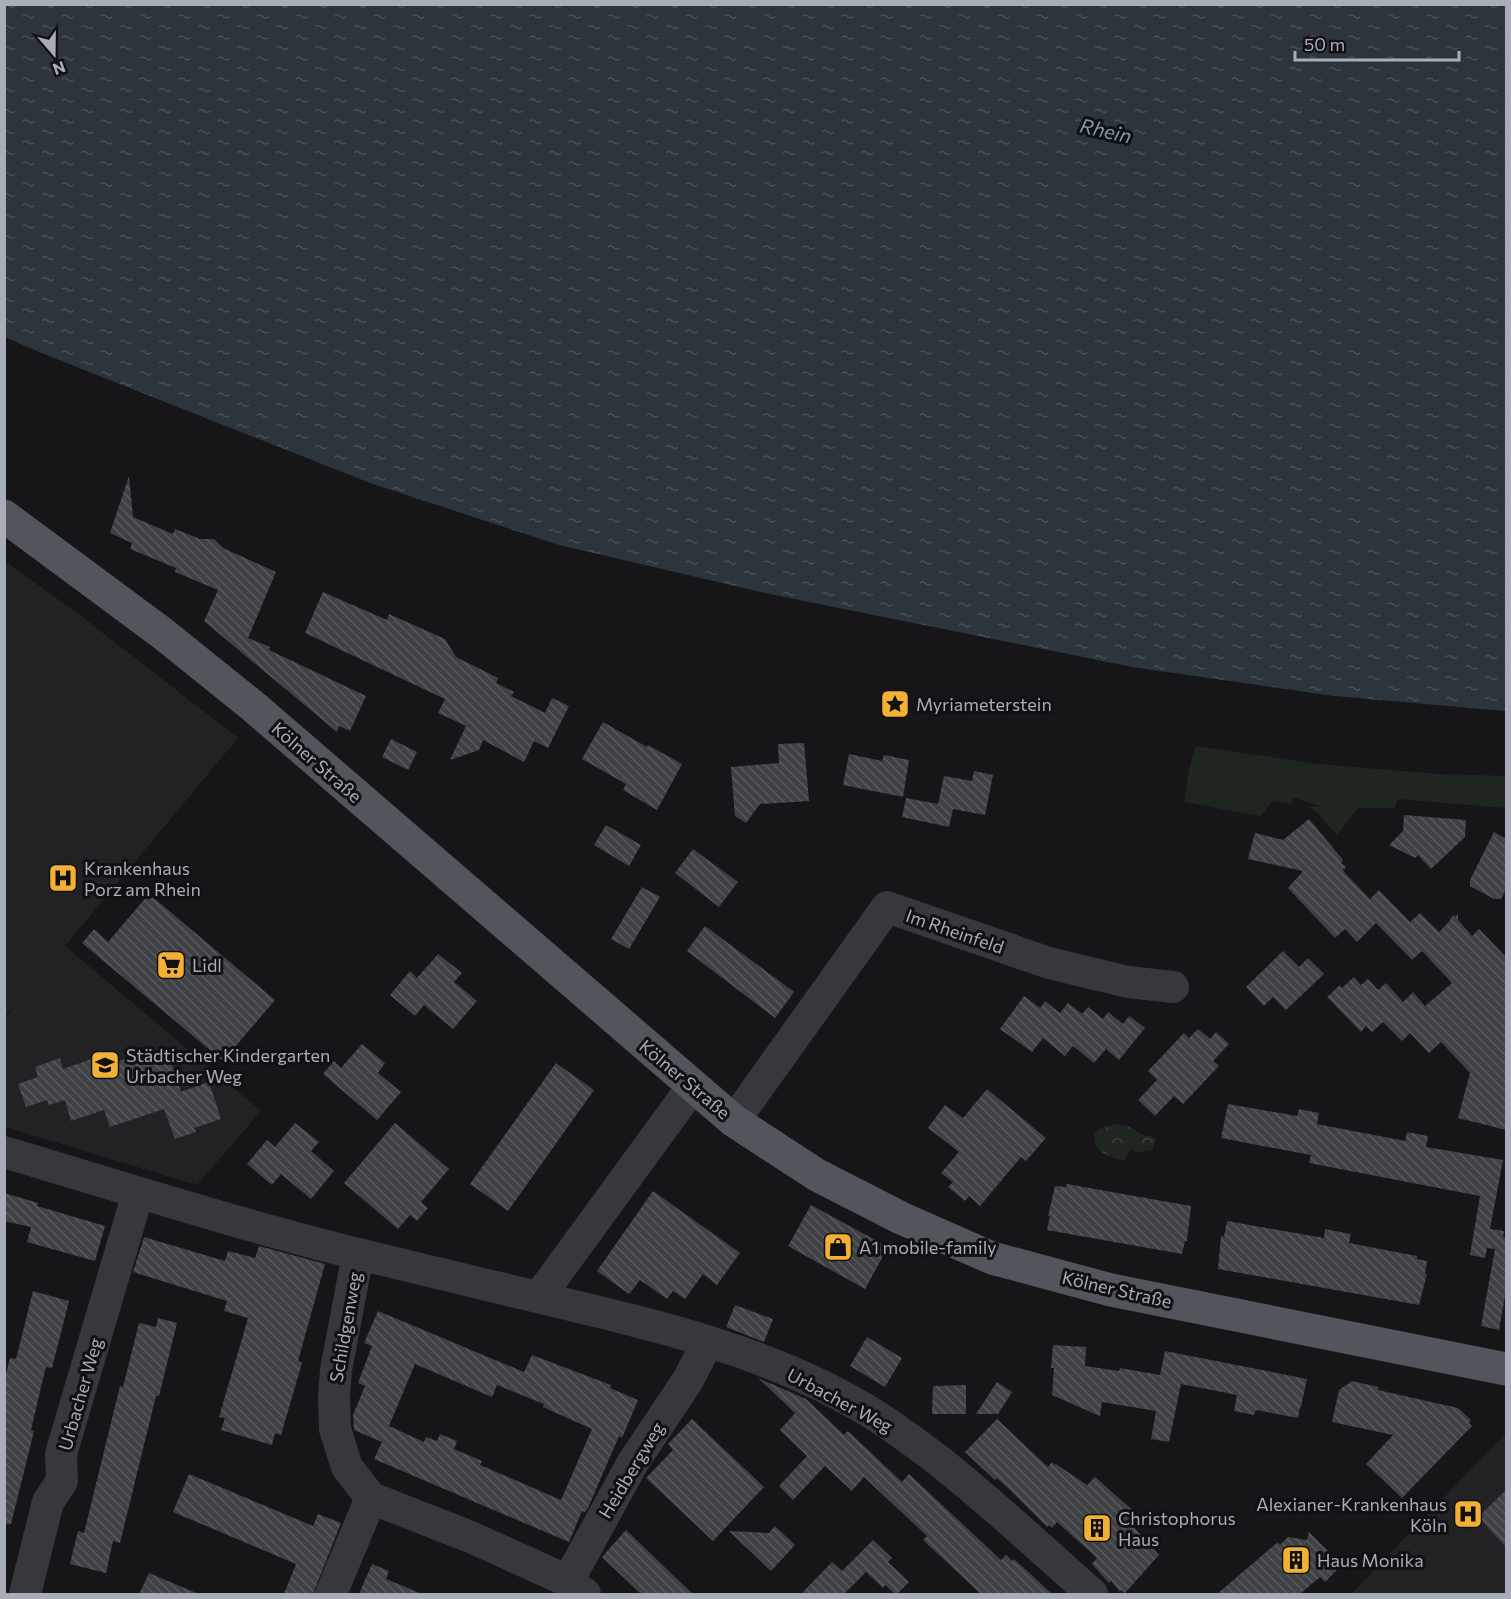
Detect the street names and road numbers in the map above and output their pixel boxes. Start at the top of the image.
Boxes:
street label: Kölner Straße [268,717,366,807]
street label: Im Rheinfeld [903,904,1007,958]
street label: Kölner Straße [635,1035,735,1123]
street label: Kölner Straße [1060,1266,1174,1312]
street label: Schildgenweg [324,1270,366,1384]
street label: Urbacher Weg [53,1335,107,1453]
street label: Urbacher Weg [784,1363,897,1437]
street label: Heidbergweg [594,1418,668,1522]

